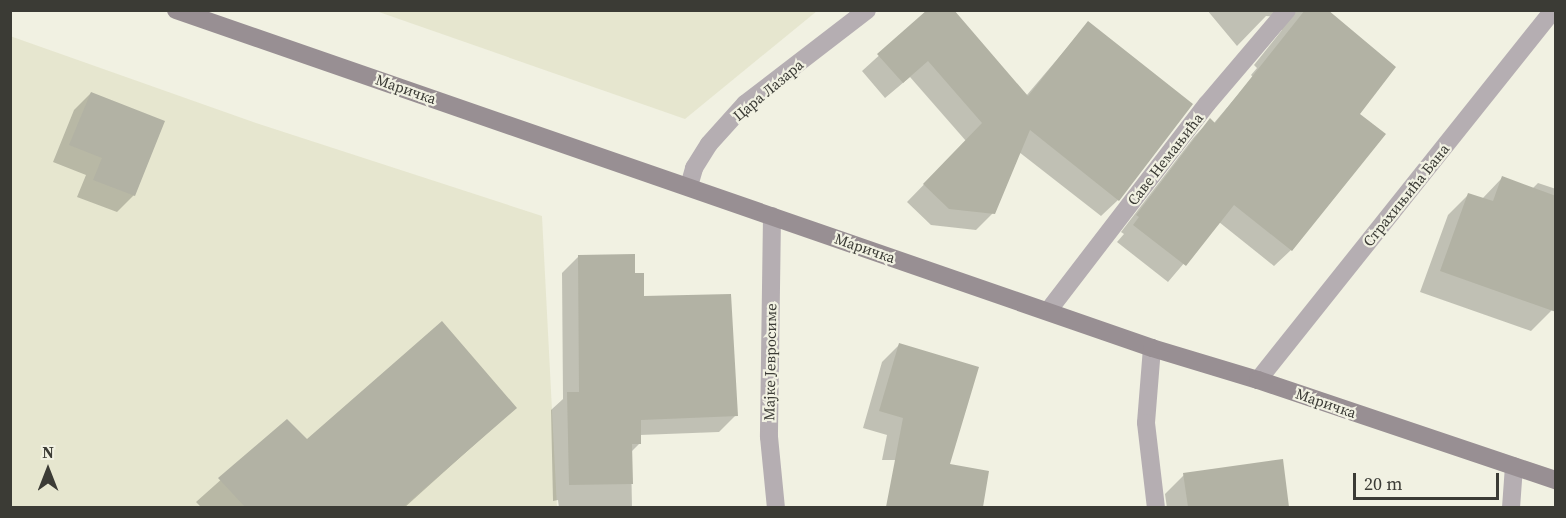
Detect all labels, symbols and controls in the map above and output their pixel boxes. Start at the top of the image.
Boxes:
street label: Цара Лазара [729,55,807,125]
street label: Маричка [373,70,439,108]
street label: Саве Немањића [1123,109,1207,209]
street label: Страхињића Бана [1359,140,1453,250]
street label: Маричка [832,229,898,267]
street label: Мајке Јевросиме [760,303,780,421]
street label: Маричка [1293,384,1359,422]
north arrow [18,440,78,500]
text: N [42,441,54,463]
scale bar [1356,461,1502,499]
text: 20 m [1364,471,1402,496]

